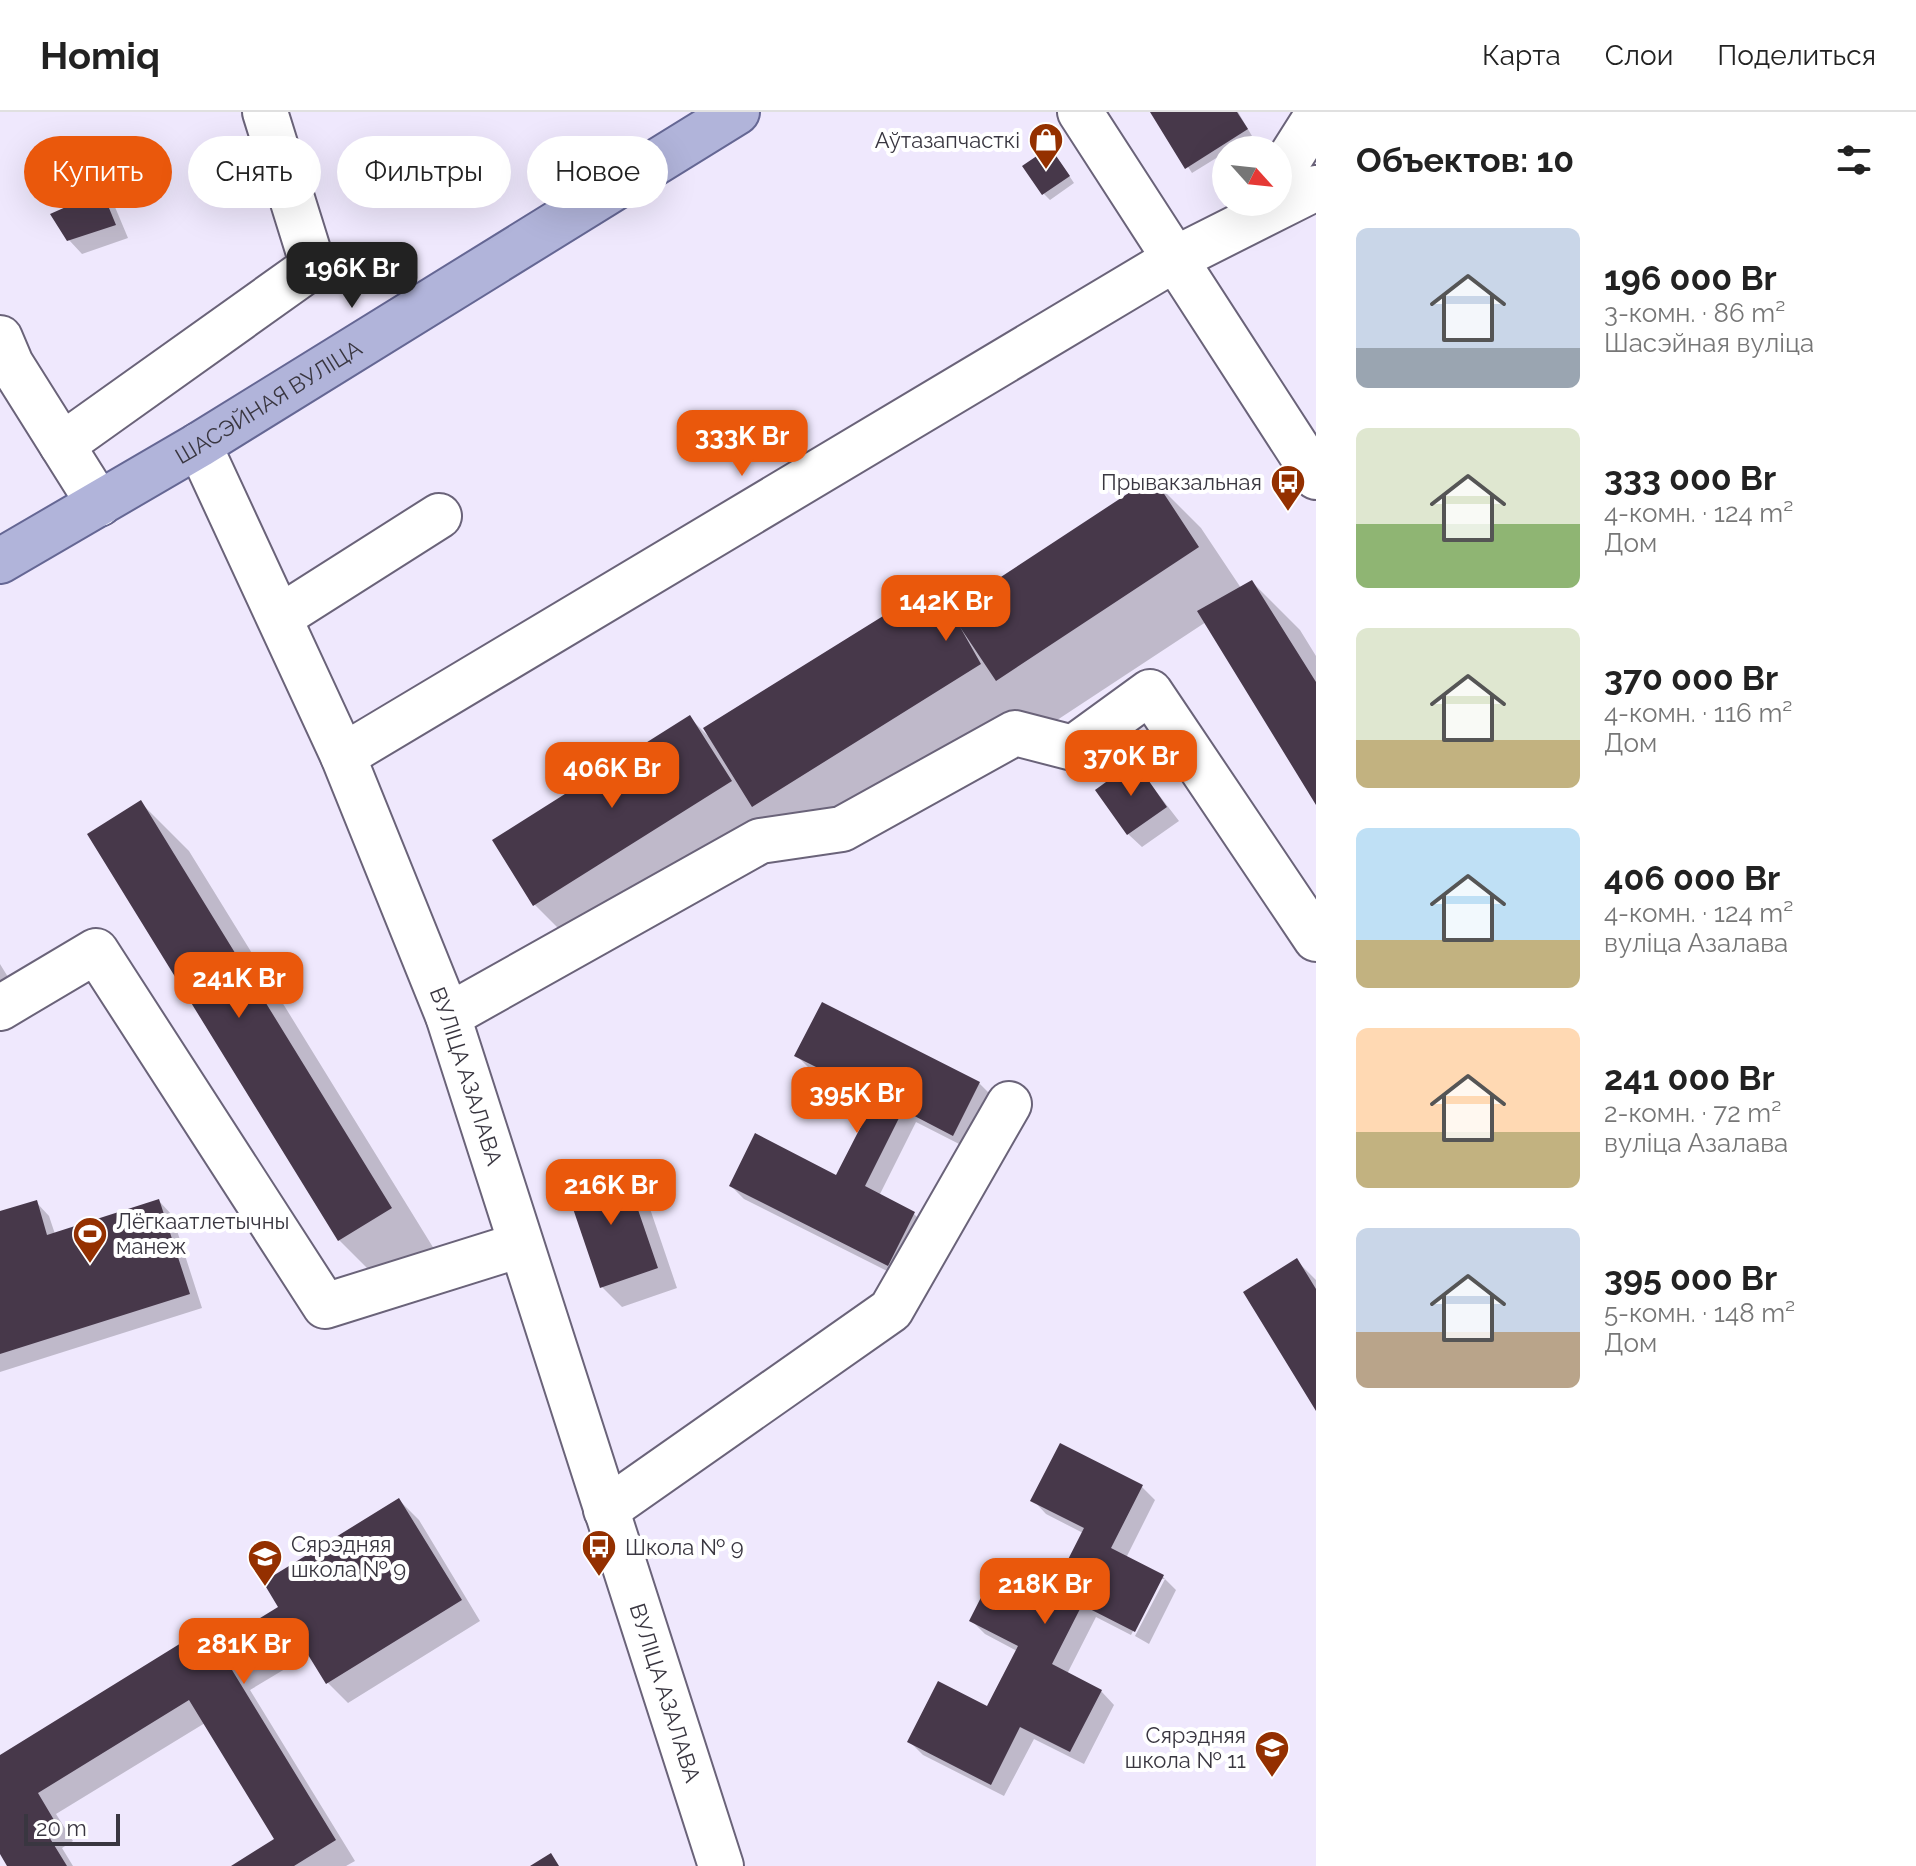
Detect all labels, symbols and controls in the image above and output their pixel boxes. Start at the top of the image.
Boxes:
text: Homiq [40,33,160,78]
text: Карта [1482,39,1561,72]
text: Слои [1605,39,1673,72]
text: Поделиться [1717,39,1876,72]
shop icon: Аўтазапчасткі [1027,121,1065,171]
place label: Аўтазапчасткі [875,127,1020,153]
chip: Купить [24,136,172,208]
chip: Снять [188,136,321,208]
chip: Фильтры [337,136,511,208]
chip: Новое [527,136,668,208]
north arrow [1212,136,1292,216]
map controls [1212,136,1292,216]
icon: filters [1832,138,1876,182]
text: Объектов: 10 [1356,140,1574,180]
pin: 196K Br [278,242,426,310]
text: 196K Br [304,253,400,283]
text: 196 000 Br [1604,258,1777,298]
icon: home [1420,260,1516,356]
text: 3-комн. · 86 m² [1604,298,1785,328]
text: Шасэйная вуліца [1604,328,1814,358]
street label: ШАСЭЙНАЯ ВУЛІЦА [170,335,366,469]
pin: 333K Br [668,410,816,478]
text: 333K Br [695,421,789,451]
text: 333 000 Br [1604,458,1776,498]
icon: home [1420,460,1516,556]
bus stop icon: Прывакзальная [1269,463,1307,513]
place label: Прывакзальная [1101,469,1262,495]
text: 4-комн. · 124 m² [1604,498,1793,528]
text: Дом [1604,528,1657,558]
pin: 142K Br [872,575,1020,643]
text: 142K Br [899,586,993,616]
text: 370 000 Br [1604,658,1778,698]
icon: home [1420,660,1516,756]
text: 4-комн. · 116 m² [1604,698,1792,728]
text: Дом [1604,728,1657,758]
pin: 370K Br [1057,730,1205,798]
text: 370K Br [1083,741,1179,771]
pin: 406K Br [538,742,686,810]
text: 406K Br [563,753,661,783]
text: 406 000 Br [1604,858,1780,898]
icon: home [1420,860,1516,956]
text: 4-комн. · 124 m² [1604,898,1793,928]
text: вуліца Азалава [1604,928,1788,958]
pin: 241K Br [165,952,313,1020]
text: 241K Br [192,963,286,993]
street label: ВУЛІЦА АЗАЛАВА [425,983,508,1169]
text: 241 000 Br [1604,1058,1775,1098]
icon: home [1420,1060,1516,1156]
pin: 395K Br [783,1067,931,1135]
text: 395K Br [809,1078,905,1108]
text: 2-комн. · 72 m² [1604,1098,1781,1128]
text: вуліца Азалава [1604,1128,1788,1158]
pin: 216K Br [537,1159,685,1227]
text: 216K Br [564,1170,658,1200]
place label: Лёгкаатлетычны манеж [116,1208,289,1259]
sports icon: Лёгкаатлетычны манеж [71,1215,109,1265]
text: 395 000 Br [1604,1258,1777,1298]
icon: home [1420,1260,1516,1356]
text: 5-комн. · 148 m² [1604,1298,1795,1328]
text: Дом [1604,1328,1657,1358]
bus stop icon: Школа № 9 [580,1528,618,1578]
place label: Сярэдняя школа № 9 [291,1531,406,1582]
place label: Школа № 9 [625,1534,744,1560]
school or university icon: Сярэдняя школа № 9 [246,1538,284,1588]
pin: 218K Br [971,1558,1119,1626]
text: 218K Br [998,1569,1092,1599]
street label: ВУЛІЦА АЗАЛАВА [625,1600,706,1786]
pin: 281K Br [170,1618,318,1686]
text: 281K Br [197,1629,291,1659]
place label: Сярэдняя школа № 11 [1125,1722,1246,1773]
school or university icon: Сярэдняя школа № 11 [1253,1729,1291,1779]
scale bar [24,1810,120,1846]
text: 20 m [36,1815,87,1841]

